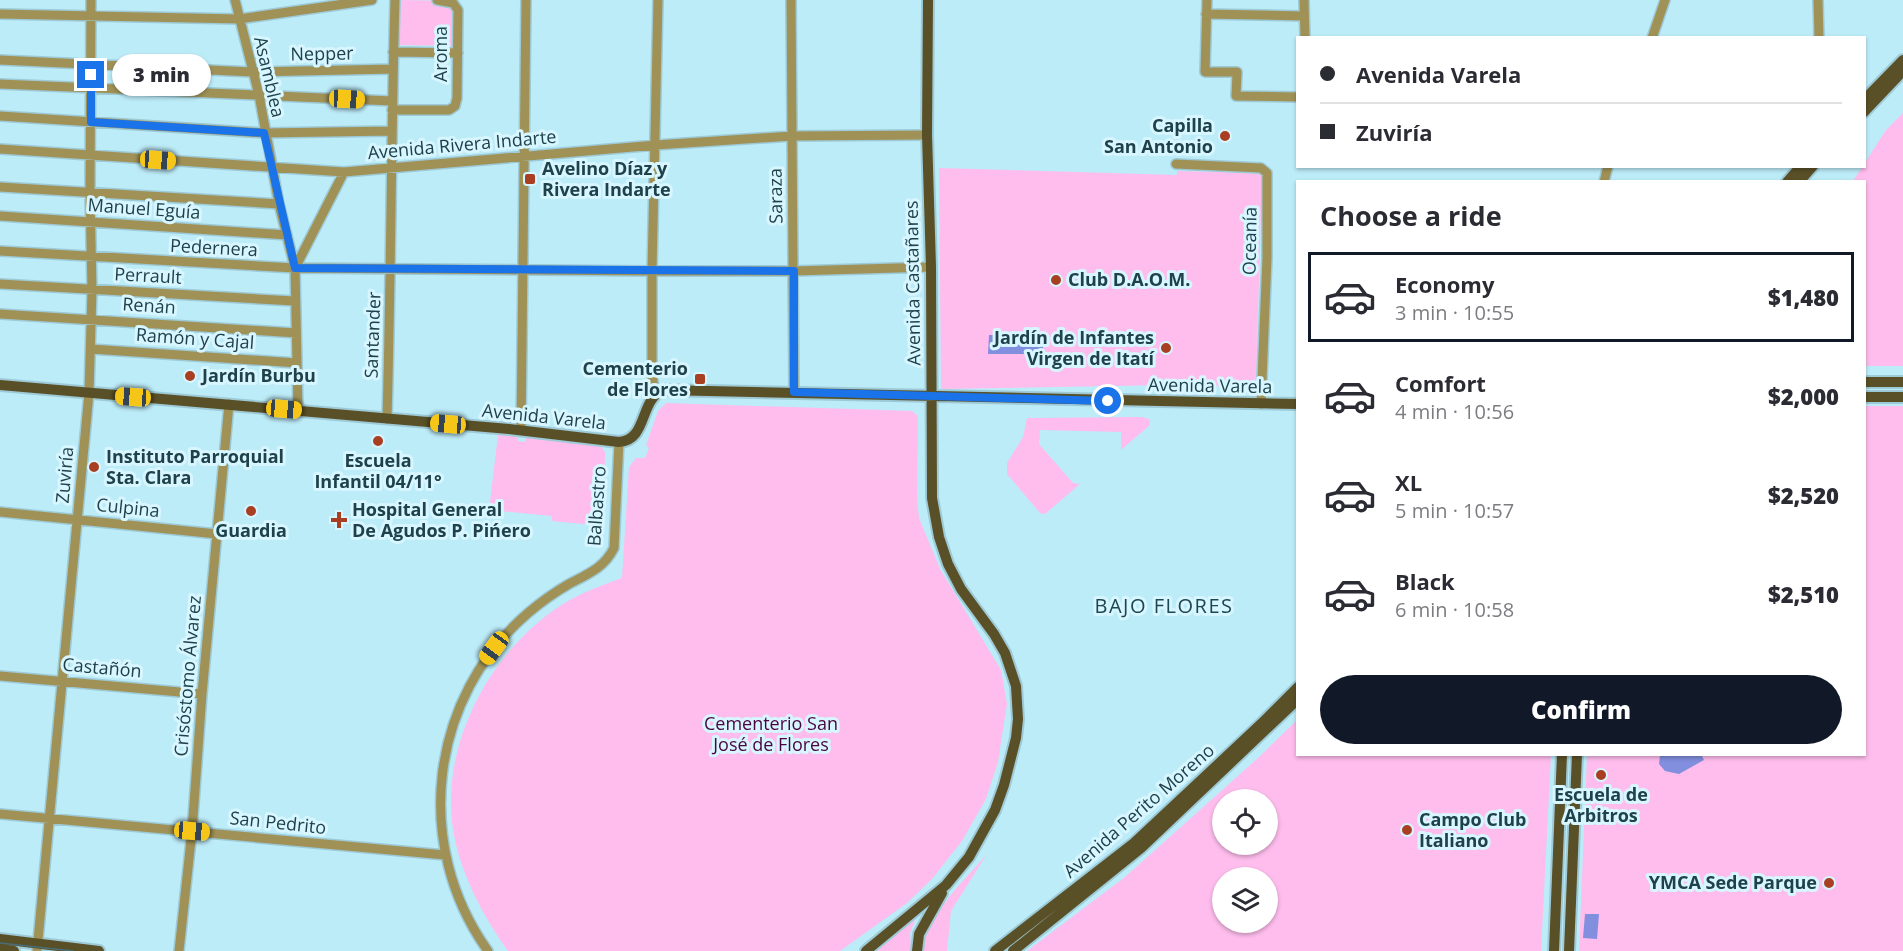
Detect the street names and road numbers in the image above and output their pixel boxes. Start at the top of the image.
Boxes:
street label: Aroma [428,26,452,82]
street label: Asamblea [249,34,291,120]
street label: Nepper [290,40,354,66]
street label: Avenida Rivera Indarte [366,124,557,164]
street label: Saraza [763,168,787,224]
street label: Manuel Eguía [87,192,201,224]
street label: Avenida Castañares [899,200,925,366]
street label: Oceanía [1236,207,1262,275]
street label: Pedernera [170,233,259,261]
street label: Perrault [114,261,182,289]
street label: Renán [122,291,176,319]
street label: Santander [358,291,386,379]
street label: Ramón y Cajal [135,322,255,354]
street label: Avenida Varela [1148,372,1272,398]
street label: Avenida Varela [481,398,607,434]
street label: Zuviría [50,446,78,504]
street label: Balbastro [581,465,611,547]
street label: Culpina [95,492,161,522]
street label: Crisóstomo Álvarez [168,594,206,757]
street label: Castañón [62,652,143,682]
street label: Avenida Perito Moreno [1058,738,1219,883]
street label: San Pedrito [229,805,327,839]

